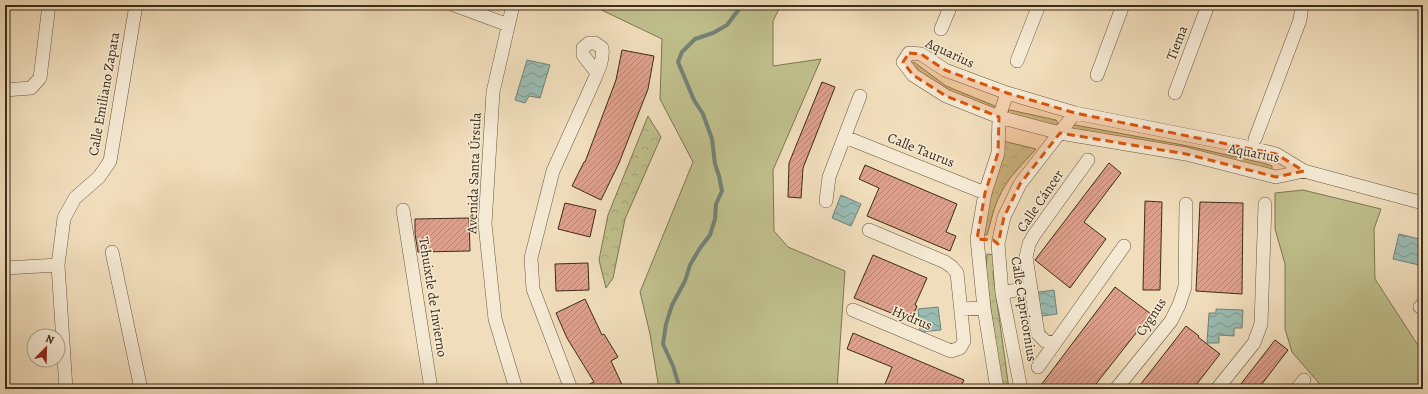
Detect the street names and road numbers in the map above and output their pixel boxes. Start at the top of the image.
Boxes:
street label: Tiema [1162,23,1192,63]
street label: Calle Emiliano Zapata [84,30,124,157]
street label: Aquarius [922,33,977,73]
street label: Avenida Santa Úrsula [462,111,486,235]
street label: Calle Taurus [885,128,957,172]
street label: Aquarius [1226,139,1281,167]
street label: Calle Cáncer [1012,166,1068,236]
street label: Tehuixtle de Invierno [414,236,452,358]
street label: Calle Capricornius [1006,255,1042,363]
street label: Cygnus [1131,294,1171,340]
street label: Hydrus [889,301,935,335]

